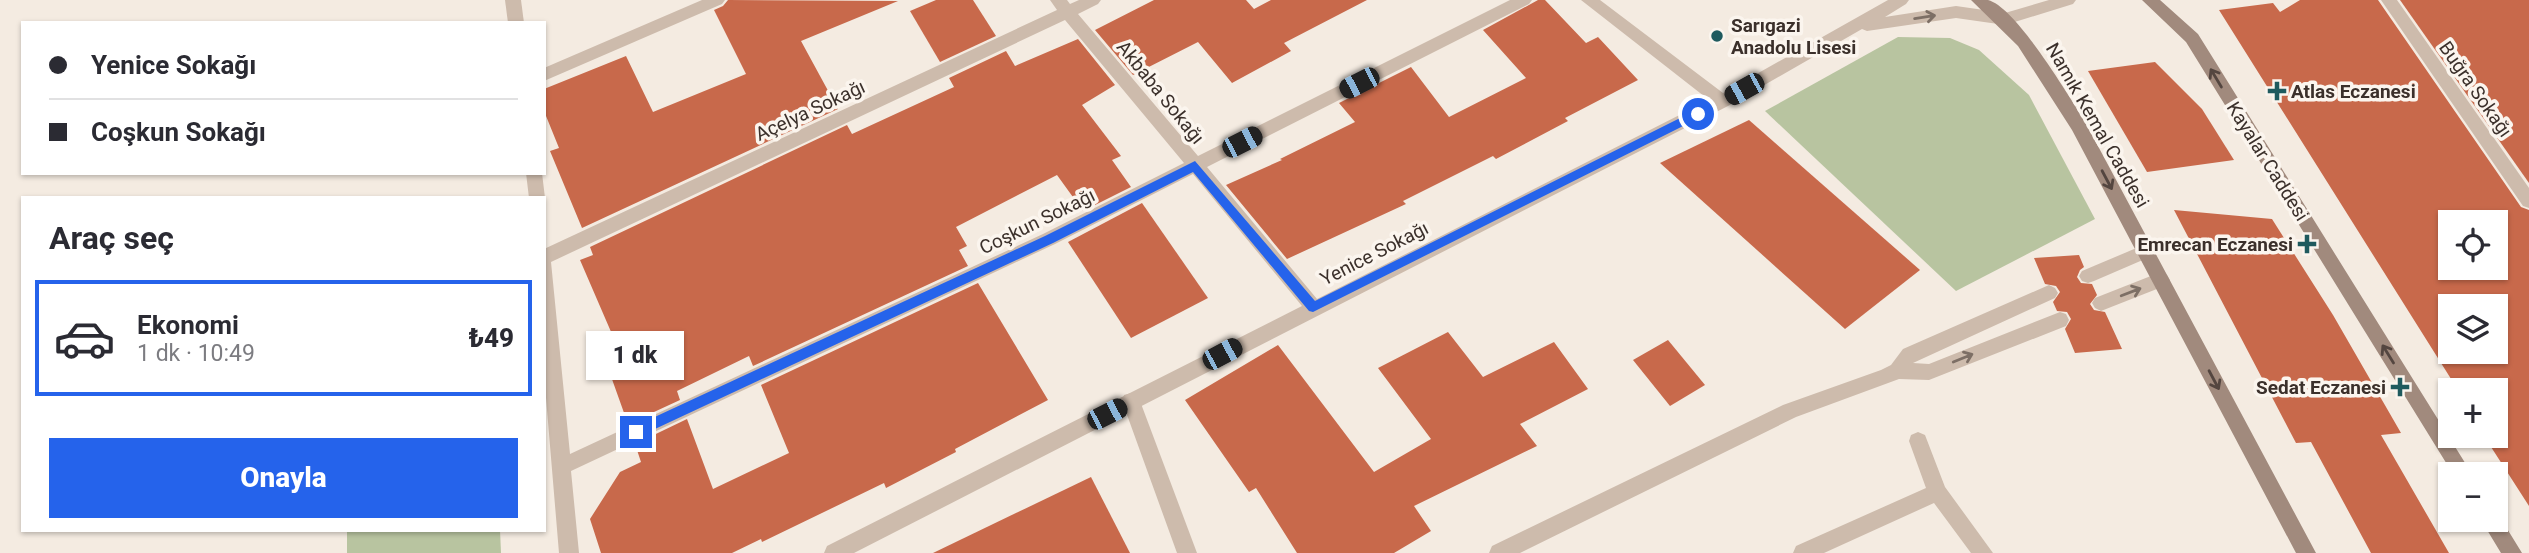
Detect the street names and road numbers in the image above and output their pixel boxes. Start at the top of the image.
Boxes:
street label: Akbaba Sokağı [1112,36,1209,149]
street label: Buğra Sokağı [2434,37,2517,142]
street label: Namık Kemal Caddesi [2041,39,2154,212]
street label: Açelya Sokağı [752,75,869,146]
street label: Kayalar Caddesi [2222,97,2313,225]
street label: Coşkun Sokağı [976,184,1099,259]
street label: Yenice Sokağı [1316,216,1432,291]

